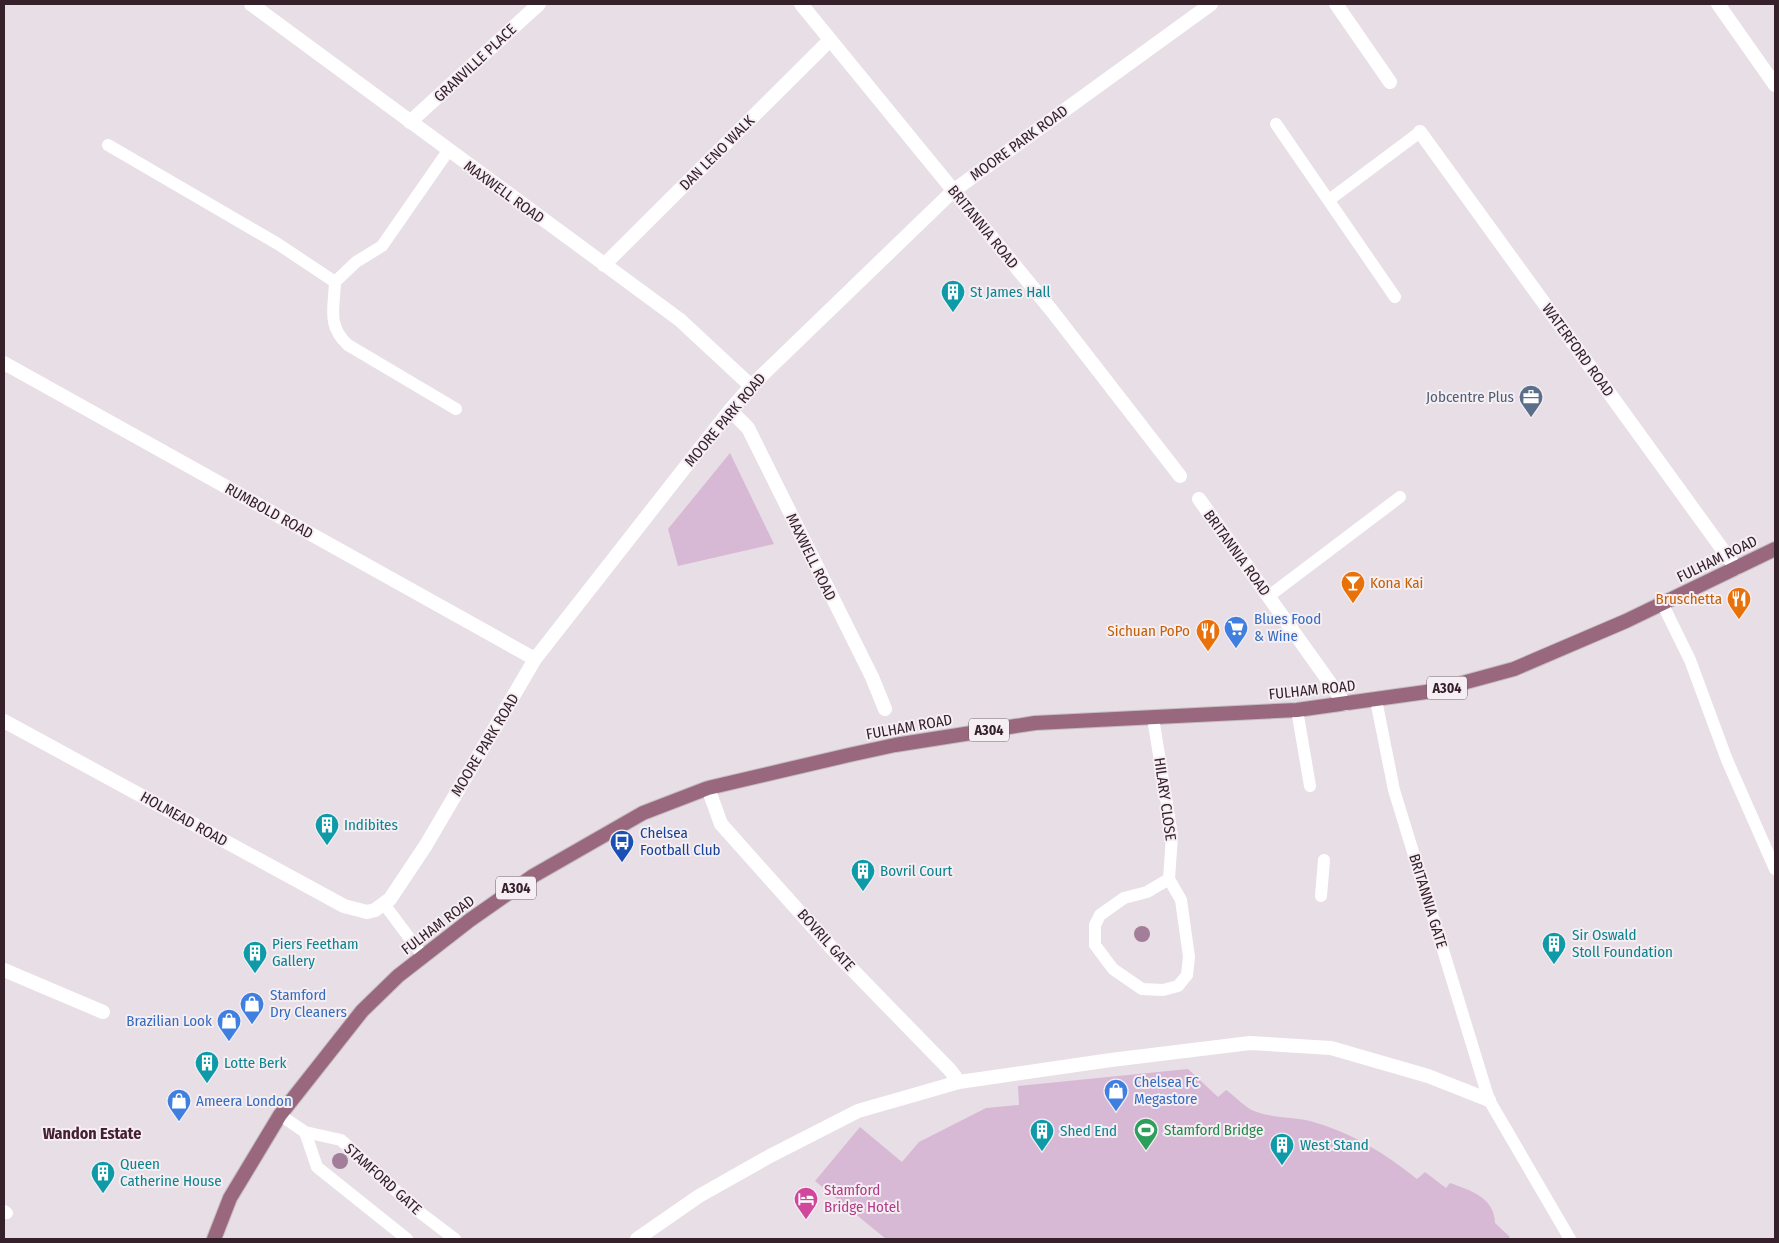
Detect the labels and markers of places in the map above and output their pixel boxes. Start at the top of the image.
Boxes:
building icon: St James Hall [940,279,966,313]
place label: St James Hall [970,283,1050,301]
office icon: Jobcentre Plus [1518,384,1544,418]
place label: Jobcentre Plus [1426,388,1514,406]
bar icon: Kona Kai [1340,570,1366,604]
place label: Kona Kai [1370,574,1423,592]
restaurant icon: Bruschetta [1726,586,1752,620]
place label: Bruschetta [1656,590,1722,608]
place label: Blues Food & Wine [1254,610,1321,645]
supermarket icon: Blues Food & Wine [1223,615,1249,649]
restaurant icon: Sichuan PoPo [1195,618,1221,652]
place label: Sichuan PoPo [1107,622,1190,640]
building icon: Indibites [314,812,340,846]
place label: Indibites [344,816,398,834]
place label: Chelsea Football Club [640,824,720,859]
bus stop icon: Chelsea Football Club [609,829,635,863]
building icon: Bovril Court [850,858,876,892]
place label: Bovril Court [880,862,953,880]
place label: Sir Oswald Stoll Foundation [1572,926,1673,961]
building icon: Sir Oswald Stoll Foundation [1541,931,1567,965]
place label: Piers Feetham Gallery [272,935,359,970]
building icon: Piers Feetham Gallery [242,940,268,974]
place label: Stamford Dry Cleaners [270,986,347,1021]
shop icon: Stamford Dry Cleaners [239,991,265,1025]
shop icon: Brazilian Look [216,1008,242,1042]
place label: Brazilian Look [126,1012,212,1030]
building icon: Lotte Berk [194,1050,220,1084]
place label: Lotte Berk [224,1054,287,1072]
place label: Chelsea FC Megastore [1134,1073,1200,1108]
shop icon: Chelsea FC Megastore [1103,1078,1129,1112]
shop icon: Ameera London [166,1088,192,1122]
place label: Ameera London [196,1092,292,1110]
sports icon: Stamford Bridge [1133,1117,1159,1151]
building icon: Shed End [1029,1118,1055,1152]
place label: Stamford Bridge [1164,1121,1263,1139]
place label: Shed End [1060,1122,1117,1140]
building icon: West Stand [1269,1132,1295,1166]
place label: West Stand [1300,1136,1369,1154]
place label: Queen Catherine House [120,1155,222,1190]
building icon: Queen Catherine House [90,1160,116,1194]
place label: Stamford Bridge Hotel [824,1181,900,1216]
hotel icon: Stamford Bridge Hotel [793,1186,819,1220]

